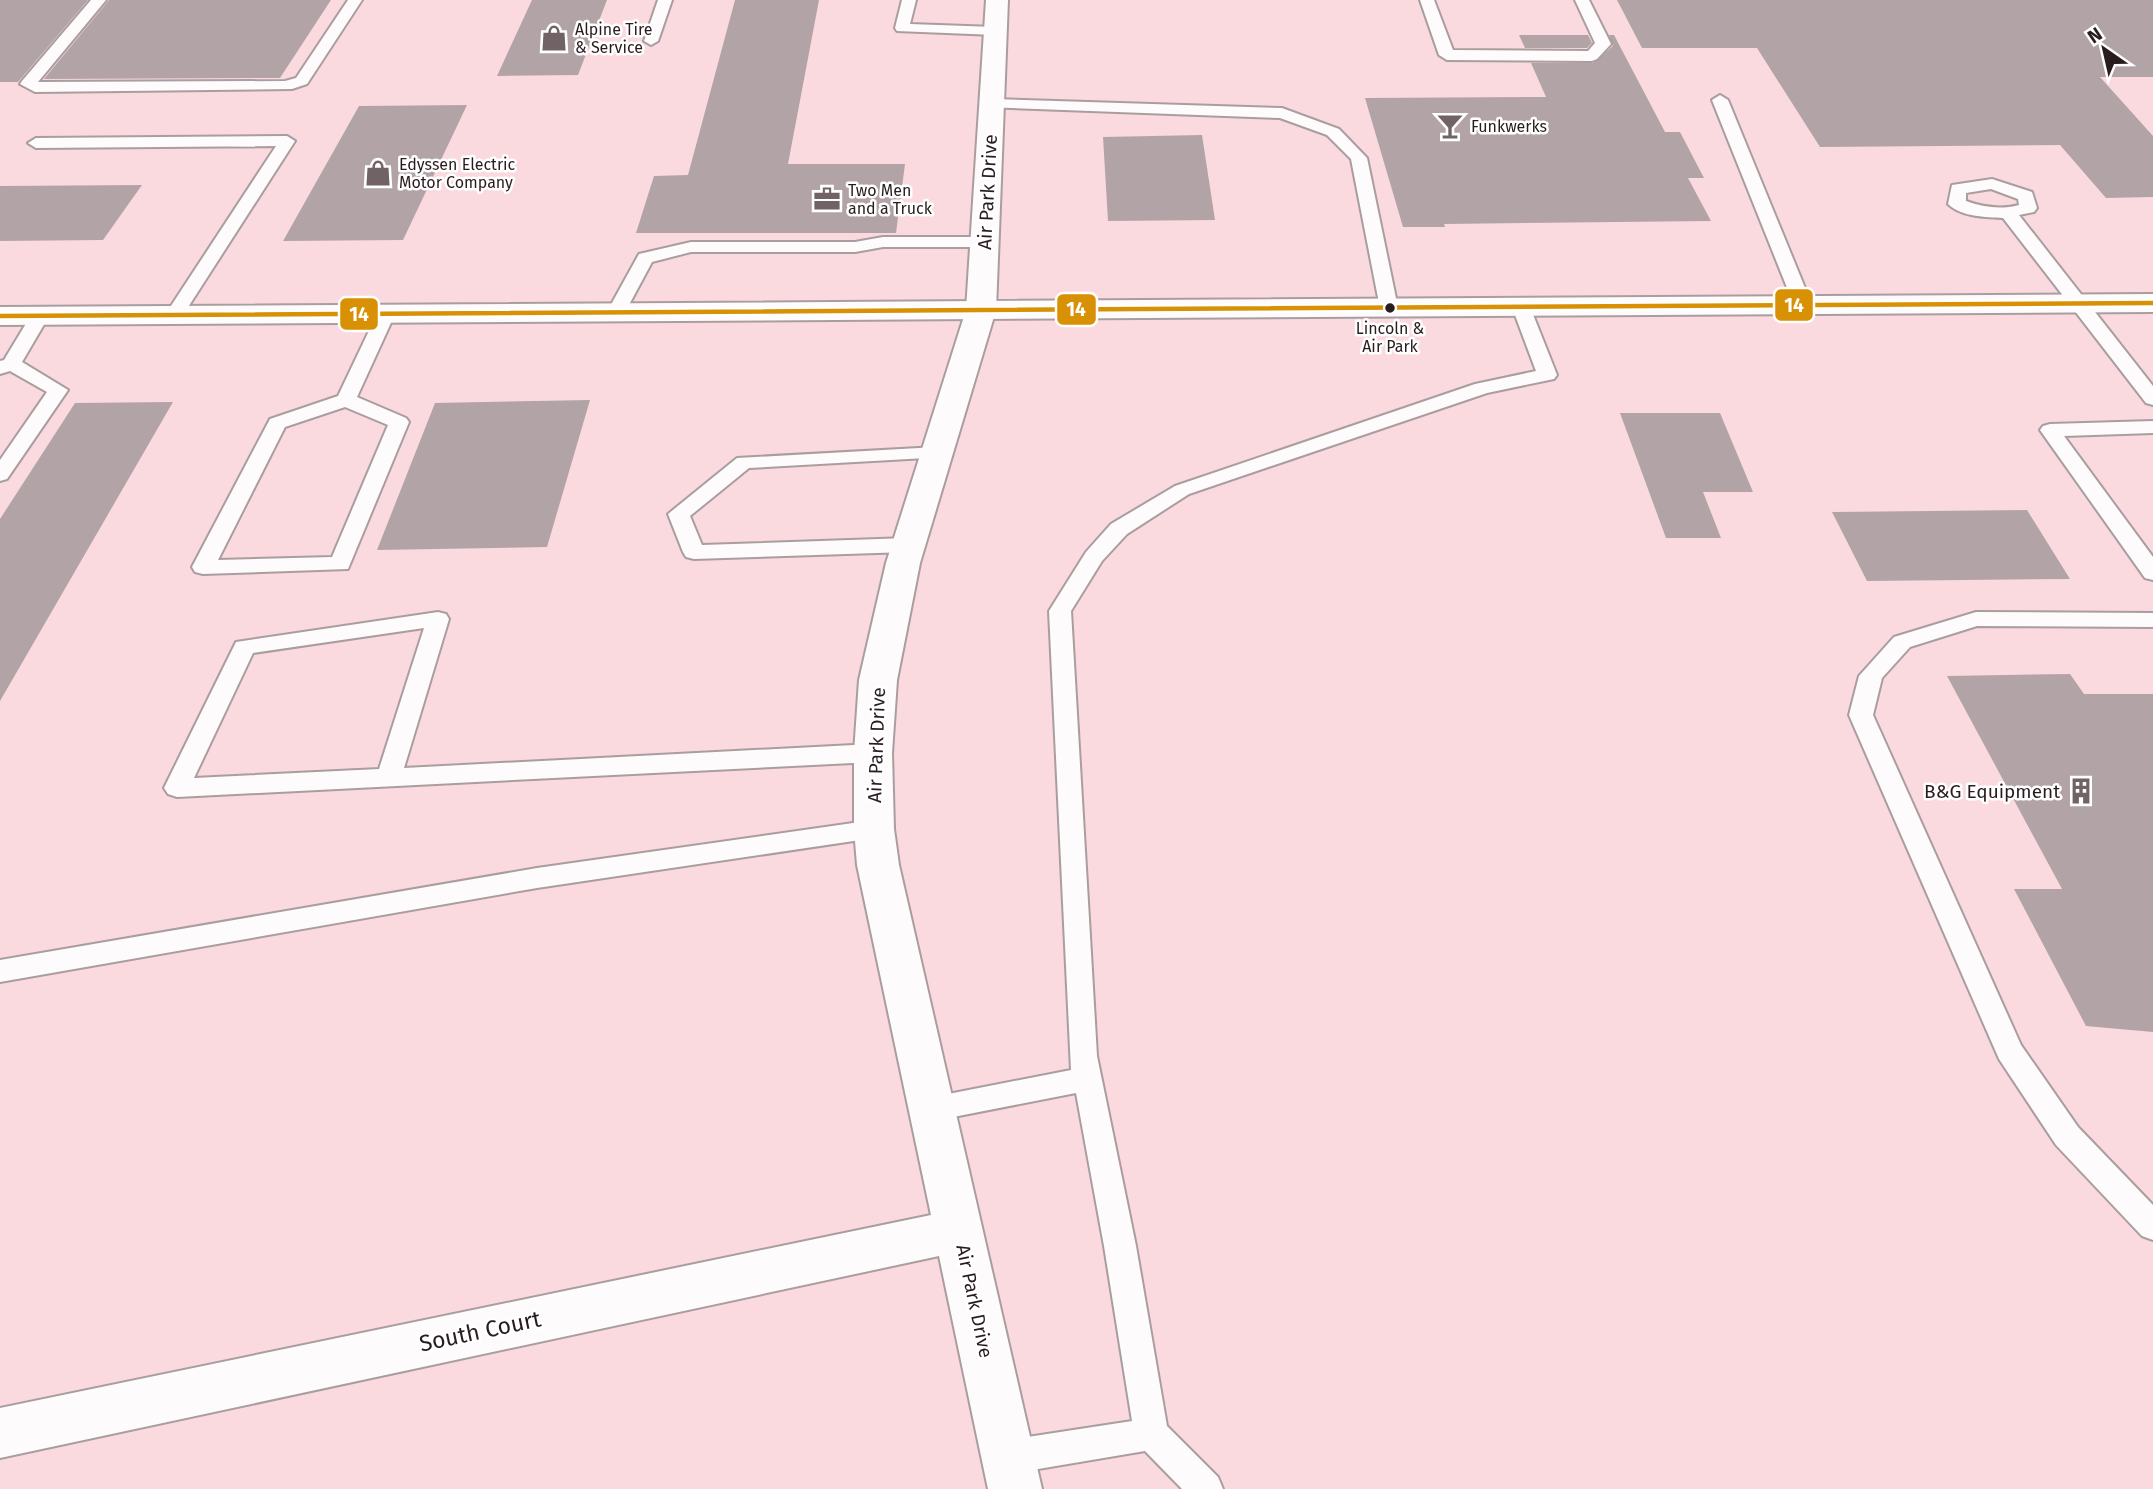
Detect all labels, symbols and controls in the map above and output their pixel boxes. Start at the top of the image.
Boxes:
north arrow [2069,14,2139,84]
place label: Alpine Tire & Service [575,20,652,57]
text: N [2083,22,2106,48]
shop icon: Alpine Tire & Service [539,23,569,53]
bar icon: Funkwerks [1435,111,1465,141]
place label: Funkwerks [1471,117,1547,136]
street label: Air Park Drive [973,134,1002,250]
place label: Edyssen Electric Motor Company [399,155,516,192]
shop icon: Edyssen Electric Motor Company [363,158,393,188]
place label: Two Men and a Truck [848,181,933,218]
office icon: Two Men and a Truck [812,184,842,214]
line badge: 14 [1774,288,1814,322]
line badge: 14 [1056,293,1097,326]
text: 14 [1784,294,1804,317]
line badge: 14 [339,297,379,331]
text: 14 [1066,298,1086,321]
marker: Lincoln & Air Park [1383,301,1397,315]
text: 14 [349,303,369,326]
place label: Lincoln & Air Park [1356,319,1425,356]
street label: Air Park Drive [863,687,890,803]
building icon: B&G Equipment [2066,776,2096,806]
place label: B&G Equipment [1924,780,2060,803]
street label: Air Park Drive [951,1242,998,1360]
street label: South Court [417,1304,544,1358]

